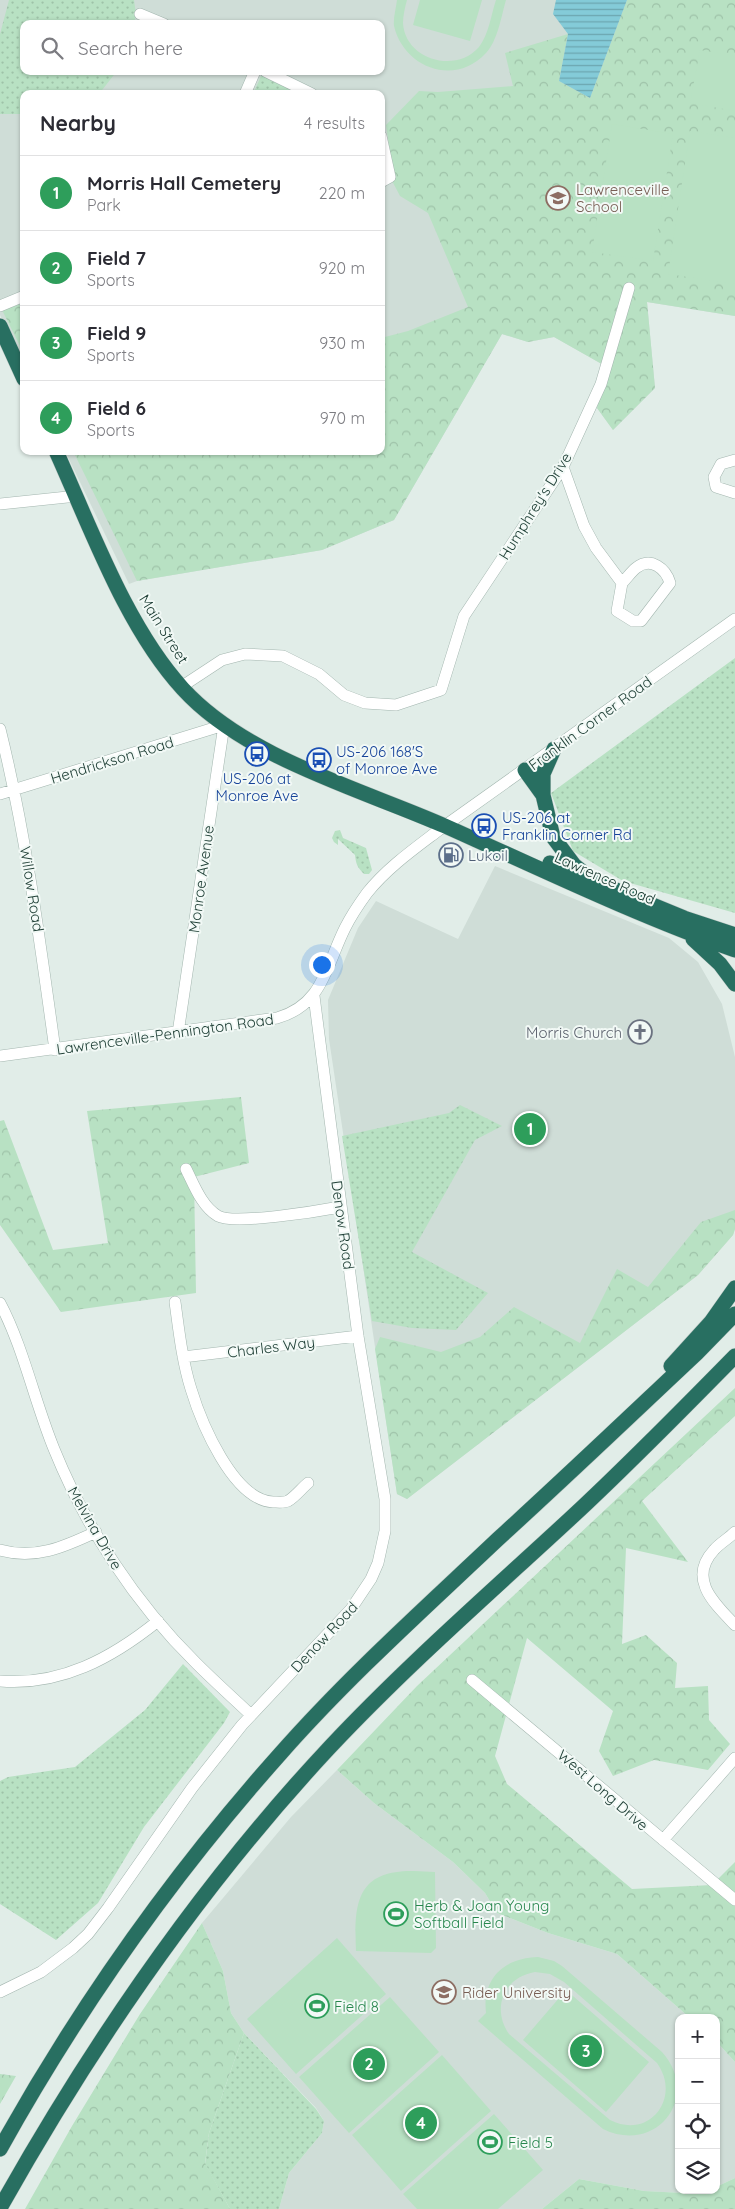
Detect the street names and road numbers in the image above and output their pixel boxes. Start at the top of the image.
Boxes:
street label: Humphrey's Drive [494,449,576,563]
street label: Main Street [135,591,193,667]
street label: Franklin Corner Road [525,672,655,774]
street label: Hendrickson Road [48,732,176,788]
street label: Monroe Avenue [184,824,218,934]
street label: Willow Road [16,845,48,933]
street label: Lawrence Road [552,847,658,909]
street label: Lawrenceville-Pennington Road [55,1009,275,1059]
street label: Denow Road [327,1179,359,1271]
street label: Charles Way [226,1332,316,1362]
street label: Melvina Drive [64,1483,126,1573]
street label: Denow Road [286,1598,362,1676]
street label: West Long Drive [554,1745,652,1835]

